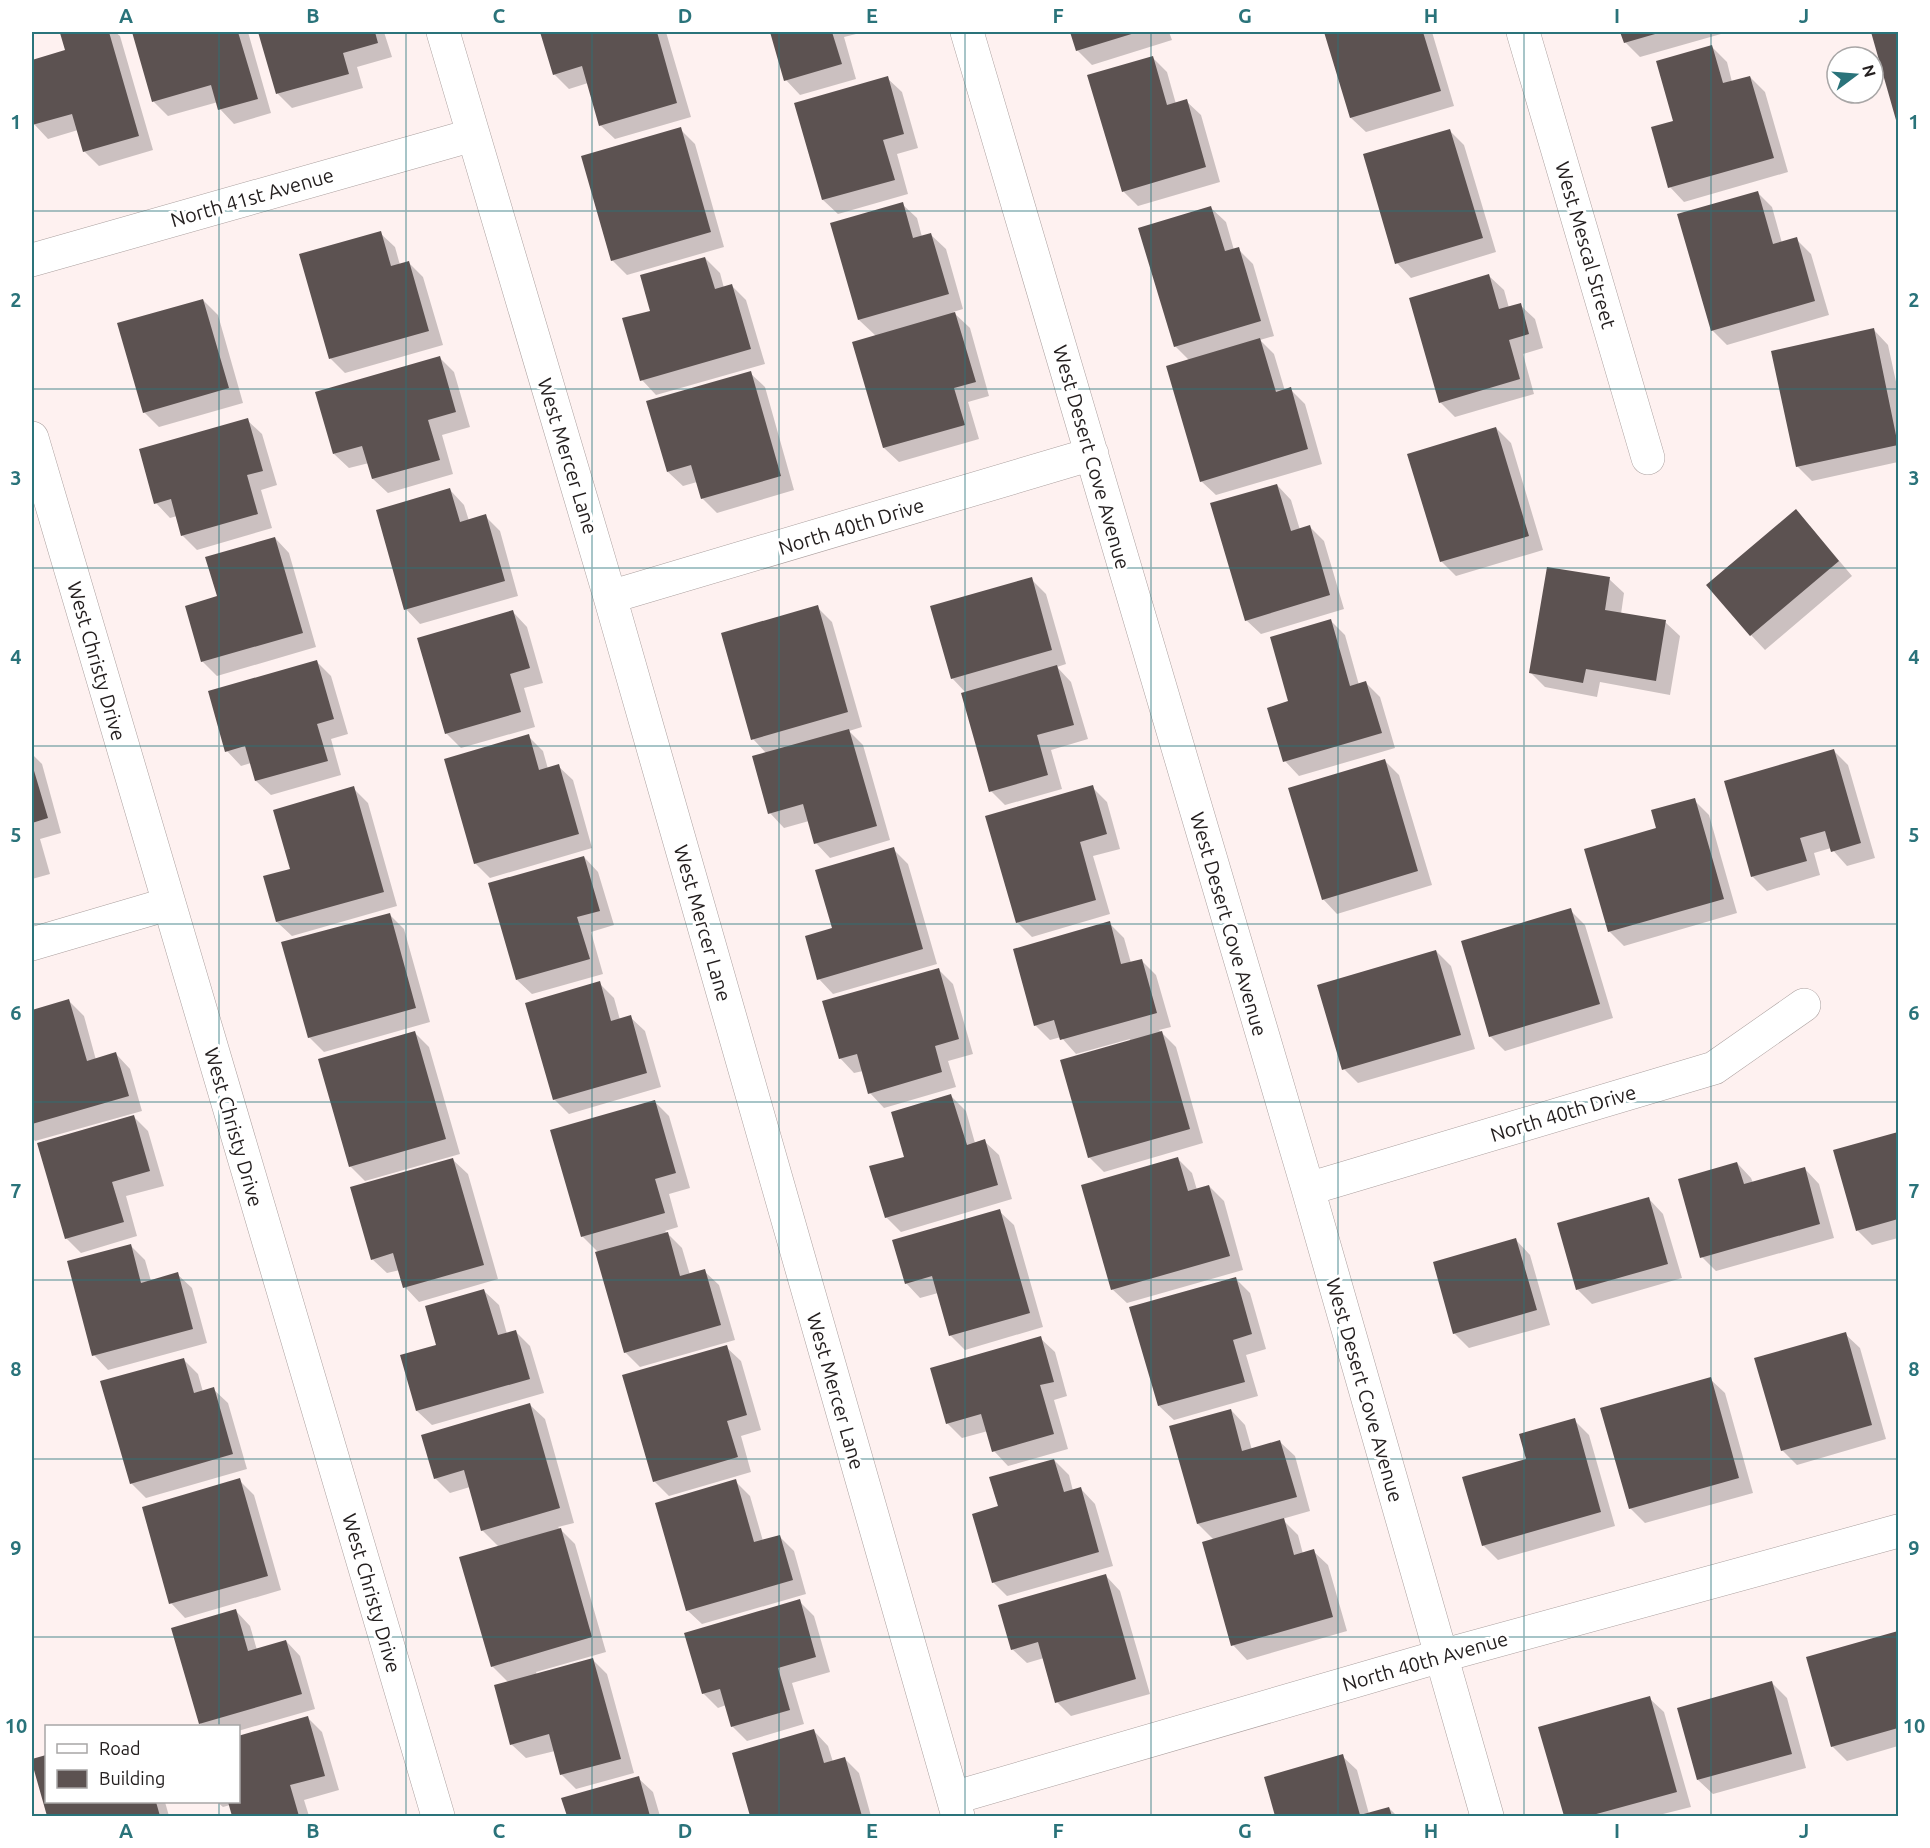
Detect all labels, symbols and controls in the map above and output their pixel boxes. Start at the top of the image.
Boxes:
text: A [119,4,133,27]
text: B [306,4,320,27]
text: C [493,4,506,27]
text: D [678,4,692,27]
text: E [866,4,878,27]
text: F [1052,4,1064,27]
text: G [1238,4,1252,27]
text: H [1424,4,1438,27]
text: I [1614,4,1620,27]
text: J [1799,4,1809,27]
north arrow [1825,45,1885,105]
text: N [1859,63,1880,79]
text: 1 [10,110,22,133]
text: 1 [1908,110,1920,133]
street label: West Mescal Street [1551,159,1621,331]
street label: North 41st Avenue [168,163,336,231]
text: 2 [10,288,22,311]
text: 2 [1908,288,1920,311]
street label: West Desert Cove Avenue [1049,342,1135,572]
street label: West Mercer Lane [533,375,603,537]
text: 3 [10,466,22,489]
text: 3 [1908,466,1920,489]
street label: North 40th Drive [775,493,927,559]
street label: West Christy Drive [63,579,131,743]
text: 4 [10,645,22,668]
text: 4 [1908,645,1920,668]
street label: West Desert Cove Avenue [1186,809,1272,1039]
text: 5 [10,823,22,846]
text: 5 [1908,823,1920,846]
street label: West Mercer Lane [670,842,736,1004]
text: 6 [10,1001,22,1024]
text: 6 [1908,1001,1920,1024]
street label: West Christy Drive [200,1045,268,1209]
street label: North 40th Drive [1487,1080,1639,1146]
text: 7 [10,1179,22,1202]
text: 7 [1908,1179,1920,1202]
street label: West Desert Cove Avenue [1322,1275,1408,1505]
street label: West Mercer Lane [803,1310,869,1472]
text: 8 [10,1357,22,1380]
text: 8 [1908,1357,1920,1380]
street label: West Christy Drive [338,1511,406,1675]
text: 9 [10,1536,22,1559]
text: 9 [1908,1536,1920,1559]
street label: North 40th Avenue [1340,1626,1510,1696]
text: 10 [5,1714,27,1737]
text: 10 [1903,1714,1925,1737]
legend [45,1725,240,1803]
text: Road [99,1738,141,1758]
text: Building [99,1768,165,1788]
text: A [119,1819,133,1842]
text: B [306,1819,320,1842]
text: C [493,1819,506,1842]
text: D [678,1819,692,1842]
text: E [866,1819,878,1842]
text: F [1052,1819,1064,1842]
text: G [1238,1819,1252,1842]
text: H [1424,1819,1438,1842]
text: I [1614,1819,1620,1842]
text: J [1799,1819,1809,1842]

